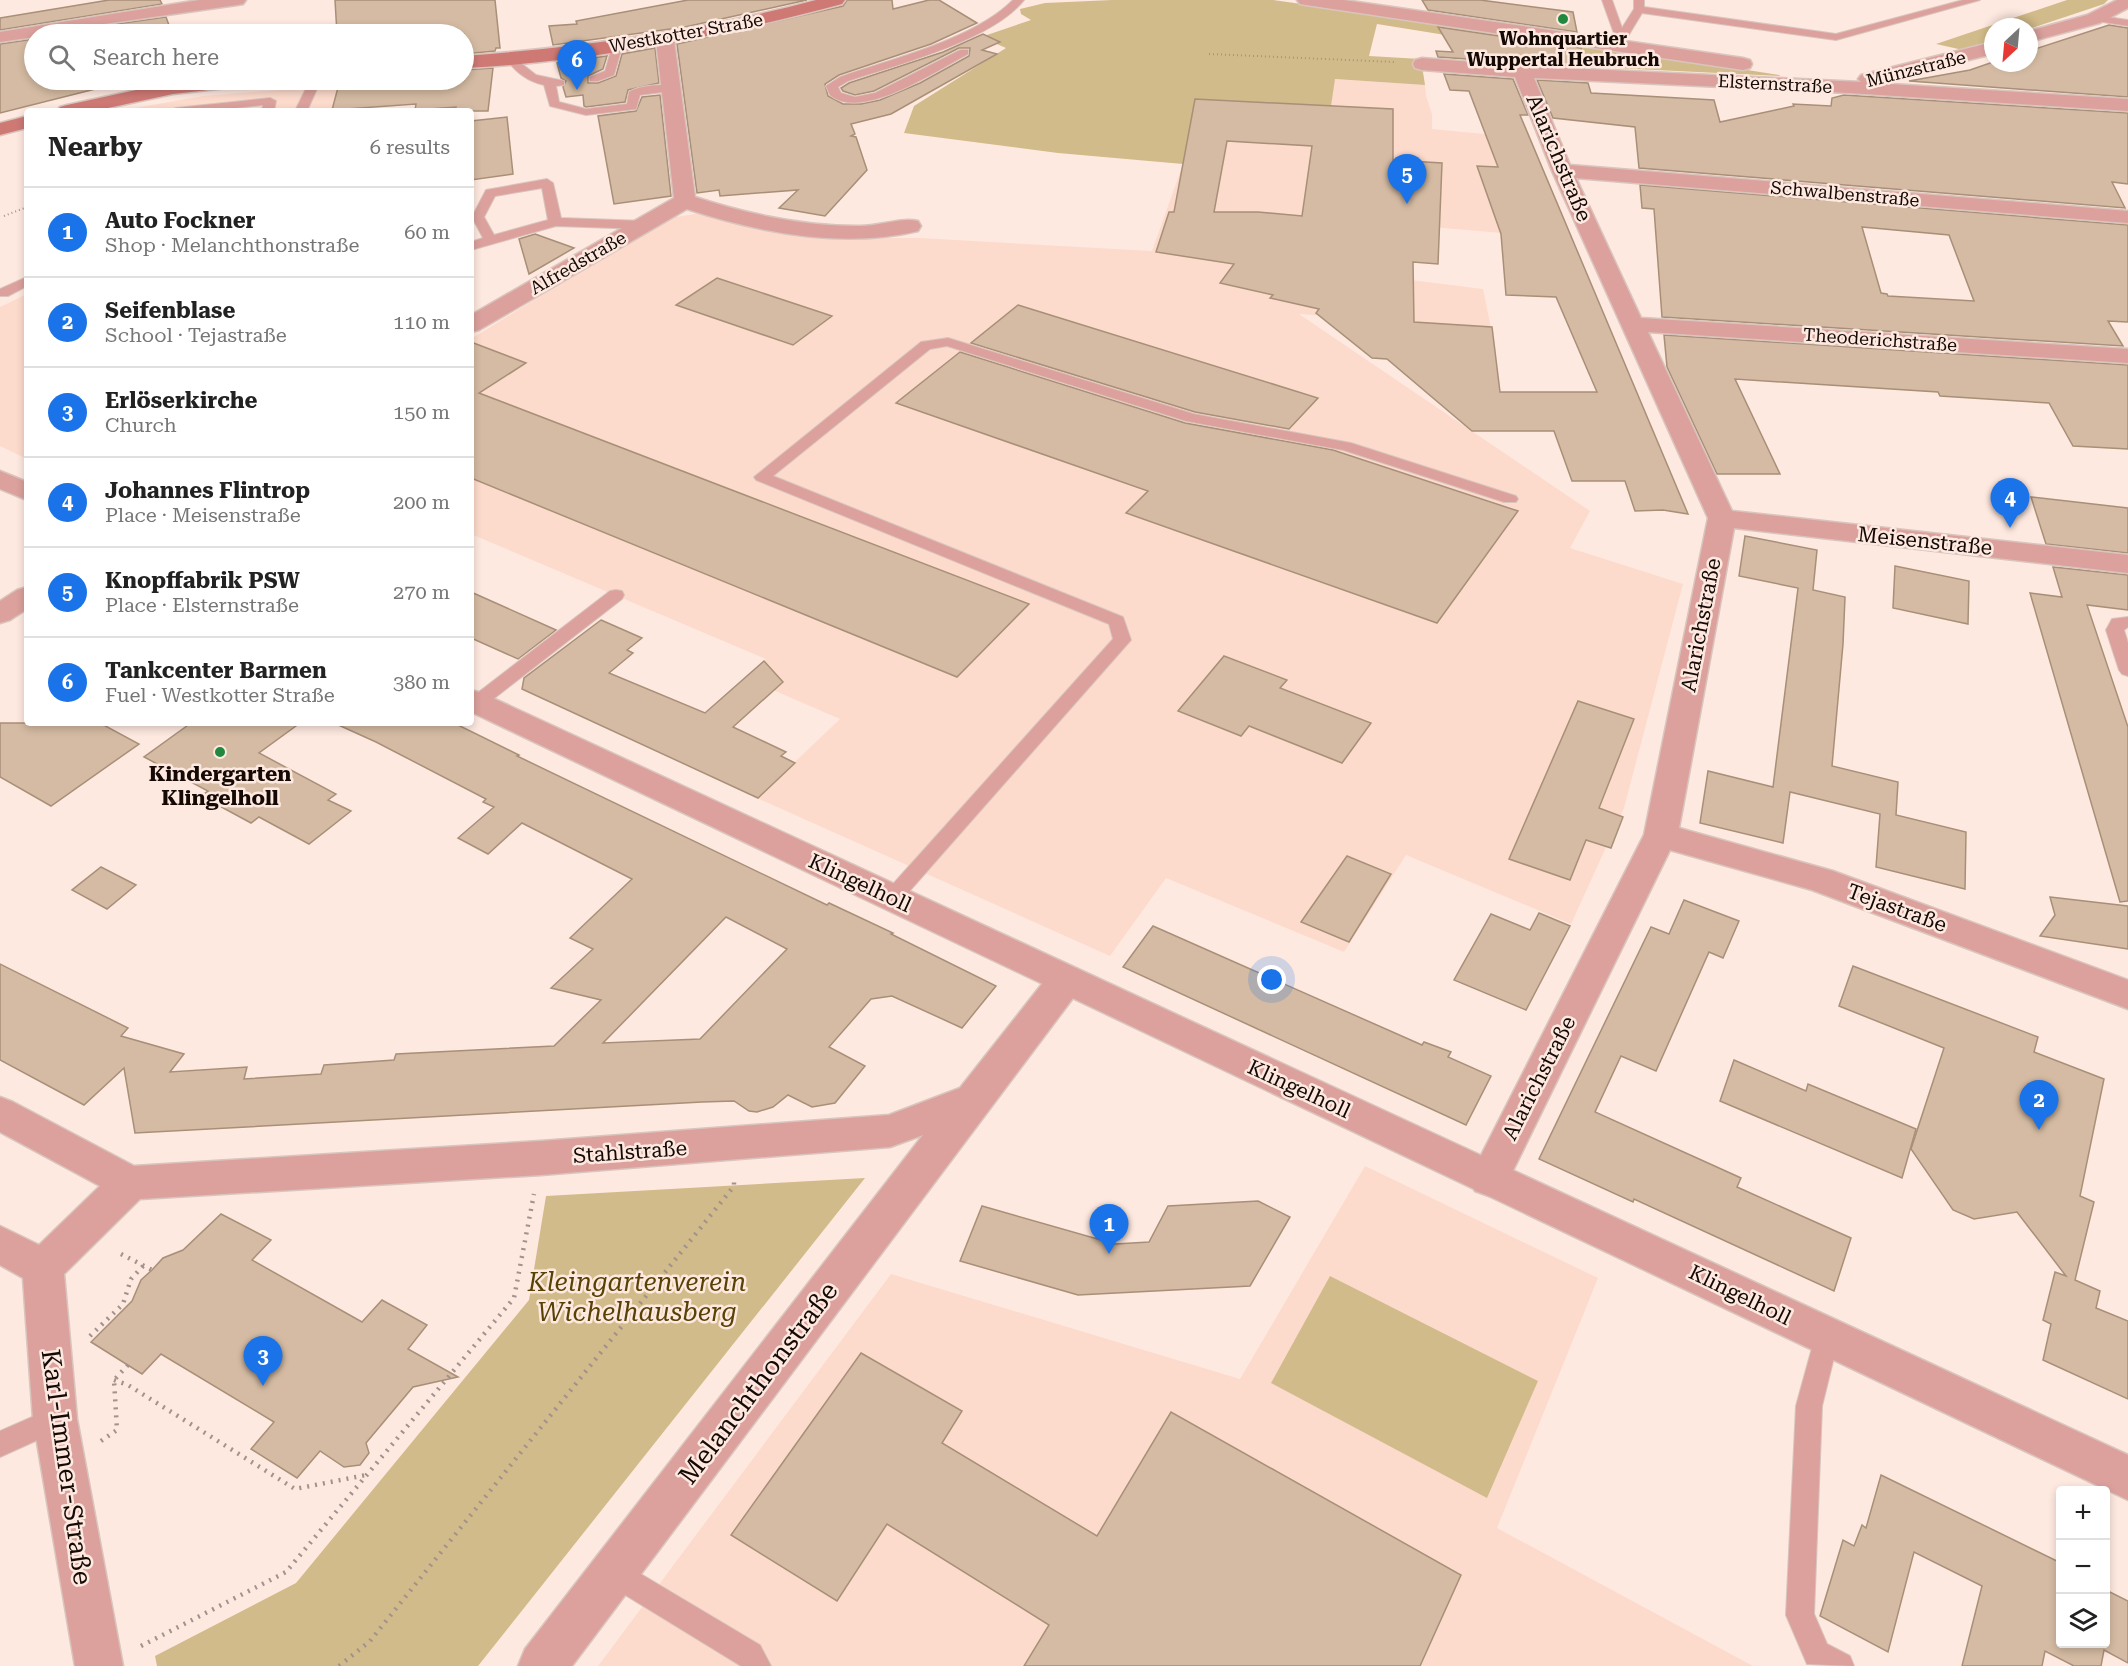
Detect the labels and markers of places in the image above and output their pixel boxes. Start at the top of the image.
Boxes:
marker: Wohnquartier Wuppertal Heubruch [1556,12,1570,26]
place label: Wohnquartier Wuppertal Heubruch [1466,28,1660,70]
pin: 6 [558,40,596,90]
pin: 5 [1388,154,1426,204]
pin: 4 [1990,478,2030,528]
marker: Kindergarten Klingelholl [213,745,227,759]
place label: Kindergarten Klingelholl [149,762,291,810]
pin: 2 [2020,1080,2058,1130]
pin: 1 [1090,1204,1128,1254]
pin: 3 [244,1336,282,1386]

